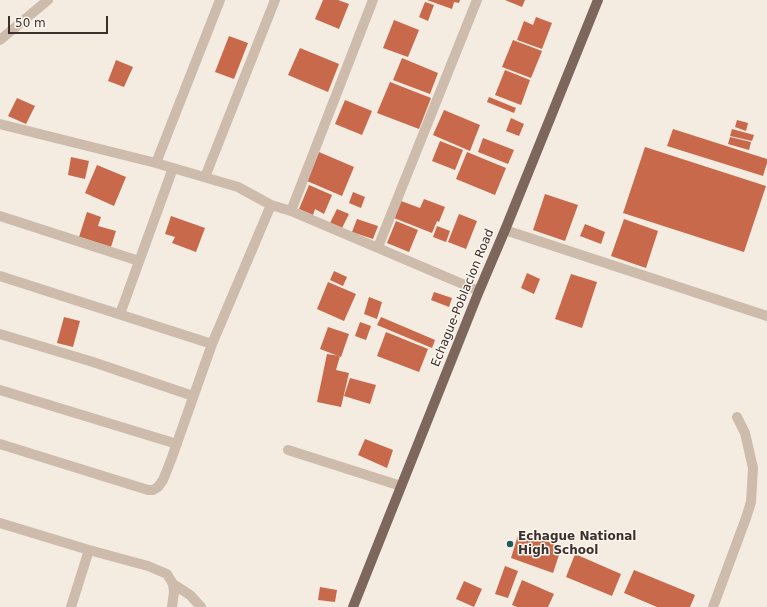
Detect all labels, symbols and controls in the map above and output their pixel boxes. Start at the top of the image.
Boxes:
scale bar [10,8,110,34]
text: 50 m [15,16,46,30]
street label: Echague-Poblacion Road [429,227,497,369]
place label: Echague National High School [518,530,636,558]
marker: Echague National High School [505,539,515,549]

